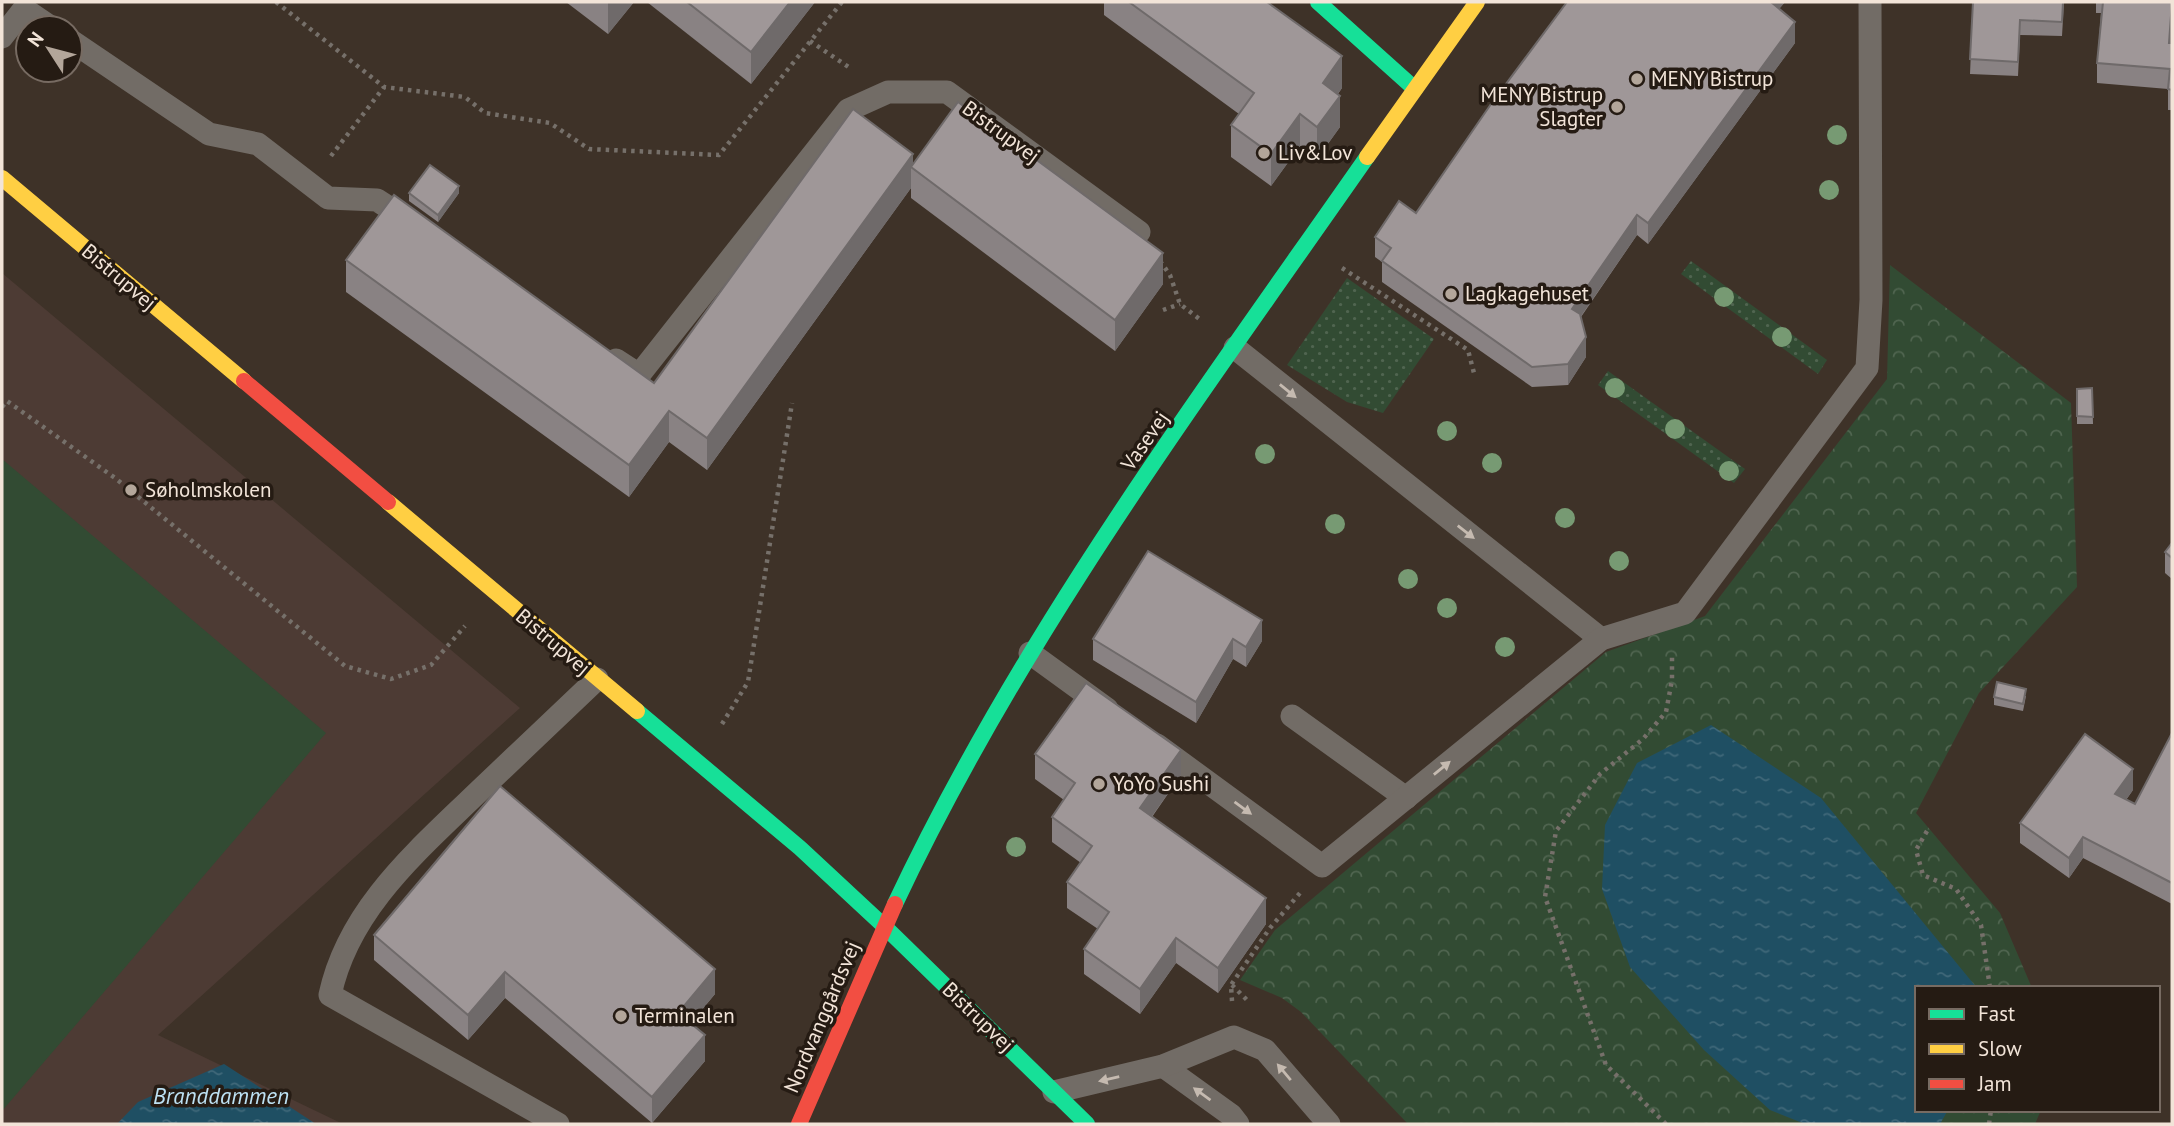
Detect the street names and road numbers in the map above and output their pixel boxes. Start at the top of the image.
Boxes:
street label: Bistrupvej [957,94,1045,169]
street label: Bistrupvej [76,237,162,316]
street label: Vasevej [1114,406,1175,477]
street label: Bistrupvej [510,602,596,681]
street label: Nordvanggårdsvej [777,937,866,1097]
street label: Bistrupvej [937,976,1020,1057]

